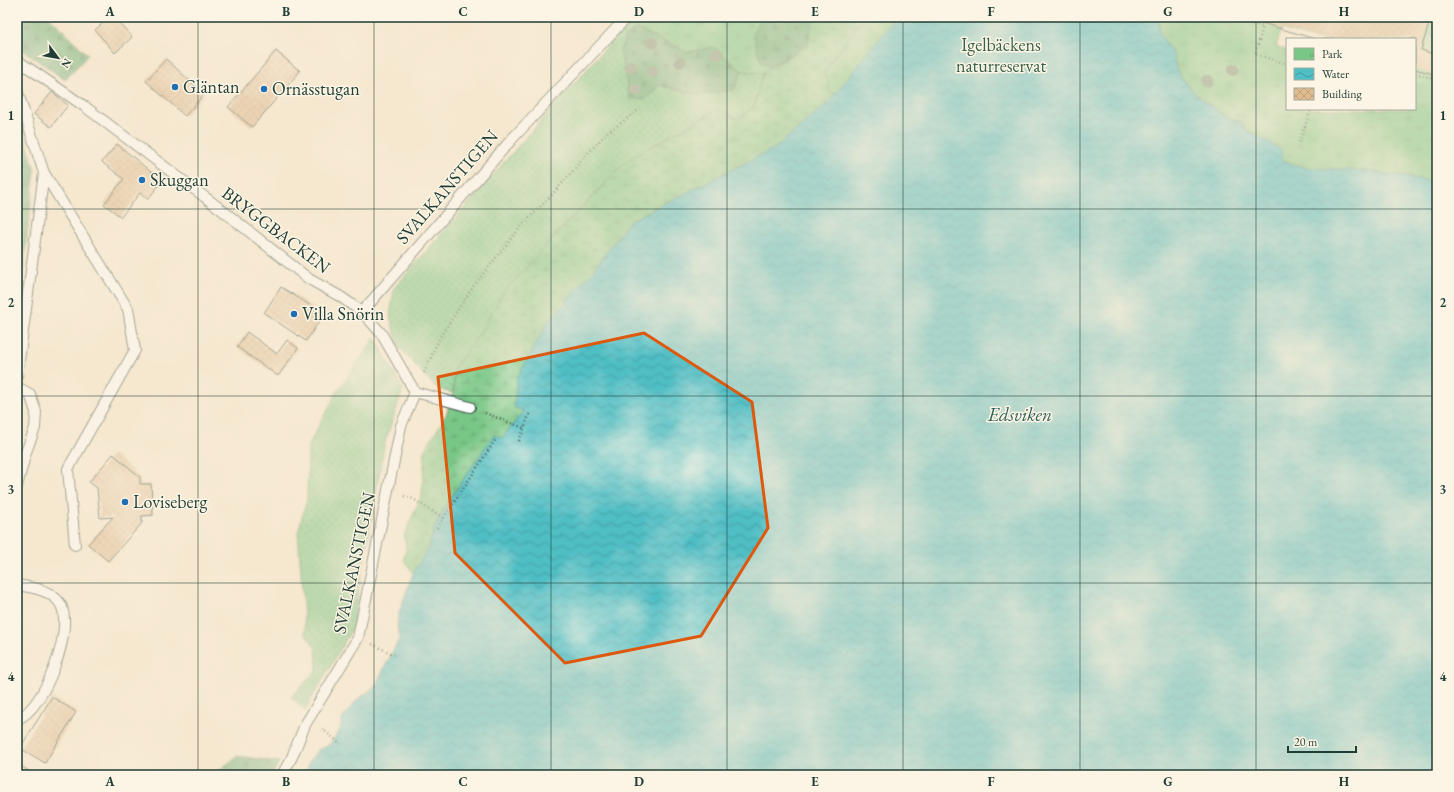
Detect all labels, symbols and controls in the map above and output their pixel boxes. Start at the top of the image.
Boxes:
text: A [104,3,115,20]
text: B [282,3,290,20]
text: C [458,3,468,20]
text: D [634,3,644,20]
text: E [811,3,819,20]
text: F [987,3,995,20]
text: G [1163,3,1173,20]
text: H [1339,3,1350,20]
park label: Igelbäckens naturreservat [956,33,1046,77]
north arrow [38,38,78,78]
legend [1286,38,1416,110]
text: Park [1322,46,1343,62]
text: N [58,56,75,71]
text: Water [1322,66,1349,82]
place label: Gläntan [183,75,240,98]
place label: Ornässtugan [272,77,360,100]
marker: Gläntan [170,82,180,92]
marker: Ornässtugan [259,84,269,94]
text: Building [1322,86,1363,102]
text: 1 [8,107,15,124]
text: 1 [1440,107,1447,124]
street label: SVALKANSTIGEN [391,124,503,249]
place label: Skuggan [150,168,209,191]
marker: Skuggan [137,175,147,185]
street label: BRYGGBACKEN [217,181,336,278]
text: 2 [8,294,15,311]
text: 2 [1440,294,1447,311]
place label: Villa Snörin [302,302,385,325]
marker: Villa Snörin [289,309,299,319]
water label: Edsviken [987,402,1052,427]
text: 3 [8,481,15,498]
text: 3 [1440,481,1447,498]
street label: SVALKANSTIGEN [327,489,380,636]
place label: Loviseberg [133,490,208,513]
marker: Loviseberg [120,497,130,507]
text: 4 [8,668,15,685]
text: 4 [1440,668,1447,685]
scale bar [1288,728,1356,754]
text: 20 m [1294,734,1318,750]
text: A [104,773,115,790]
text: B [282,773,290,790]
text: C [458,773,468,790]
text: D [634,773,644,790]
text: E [811,773,819,790]
text: F [987,773,995,790]
text: G [1163,773,1173,790]
text: H [1339,773,1350,790]

